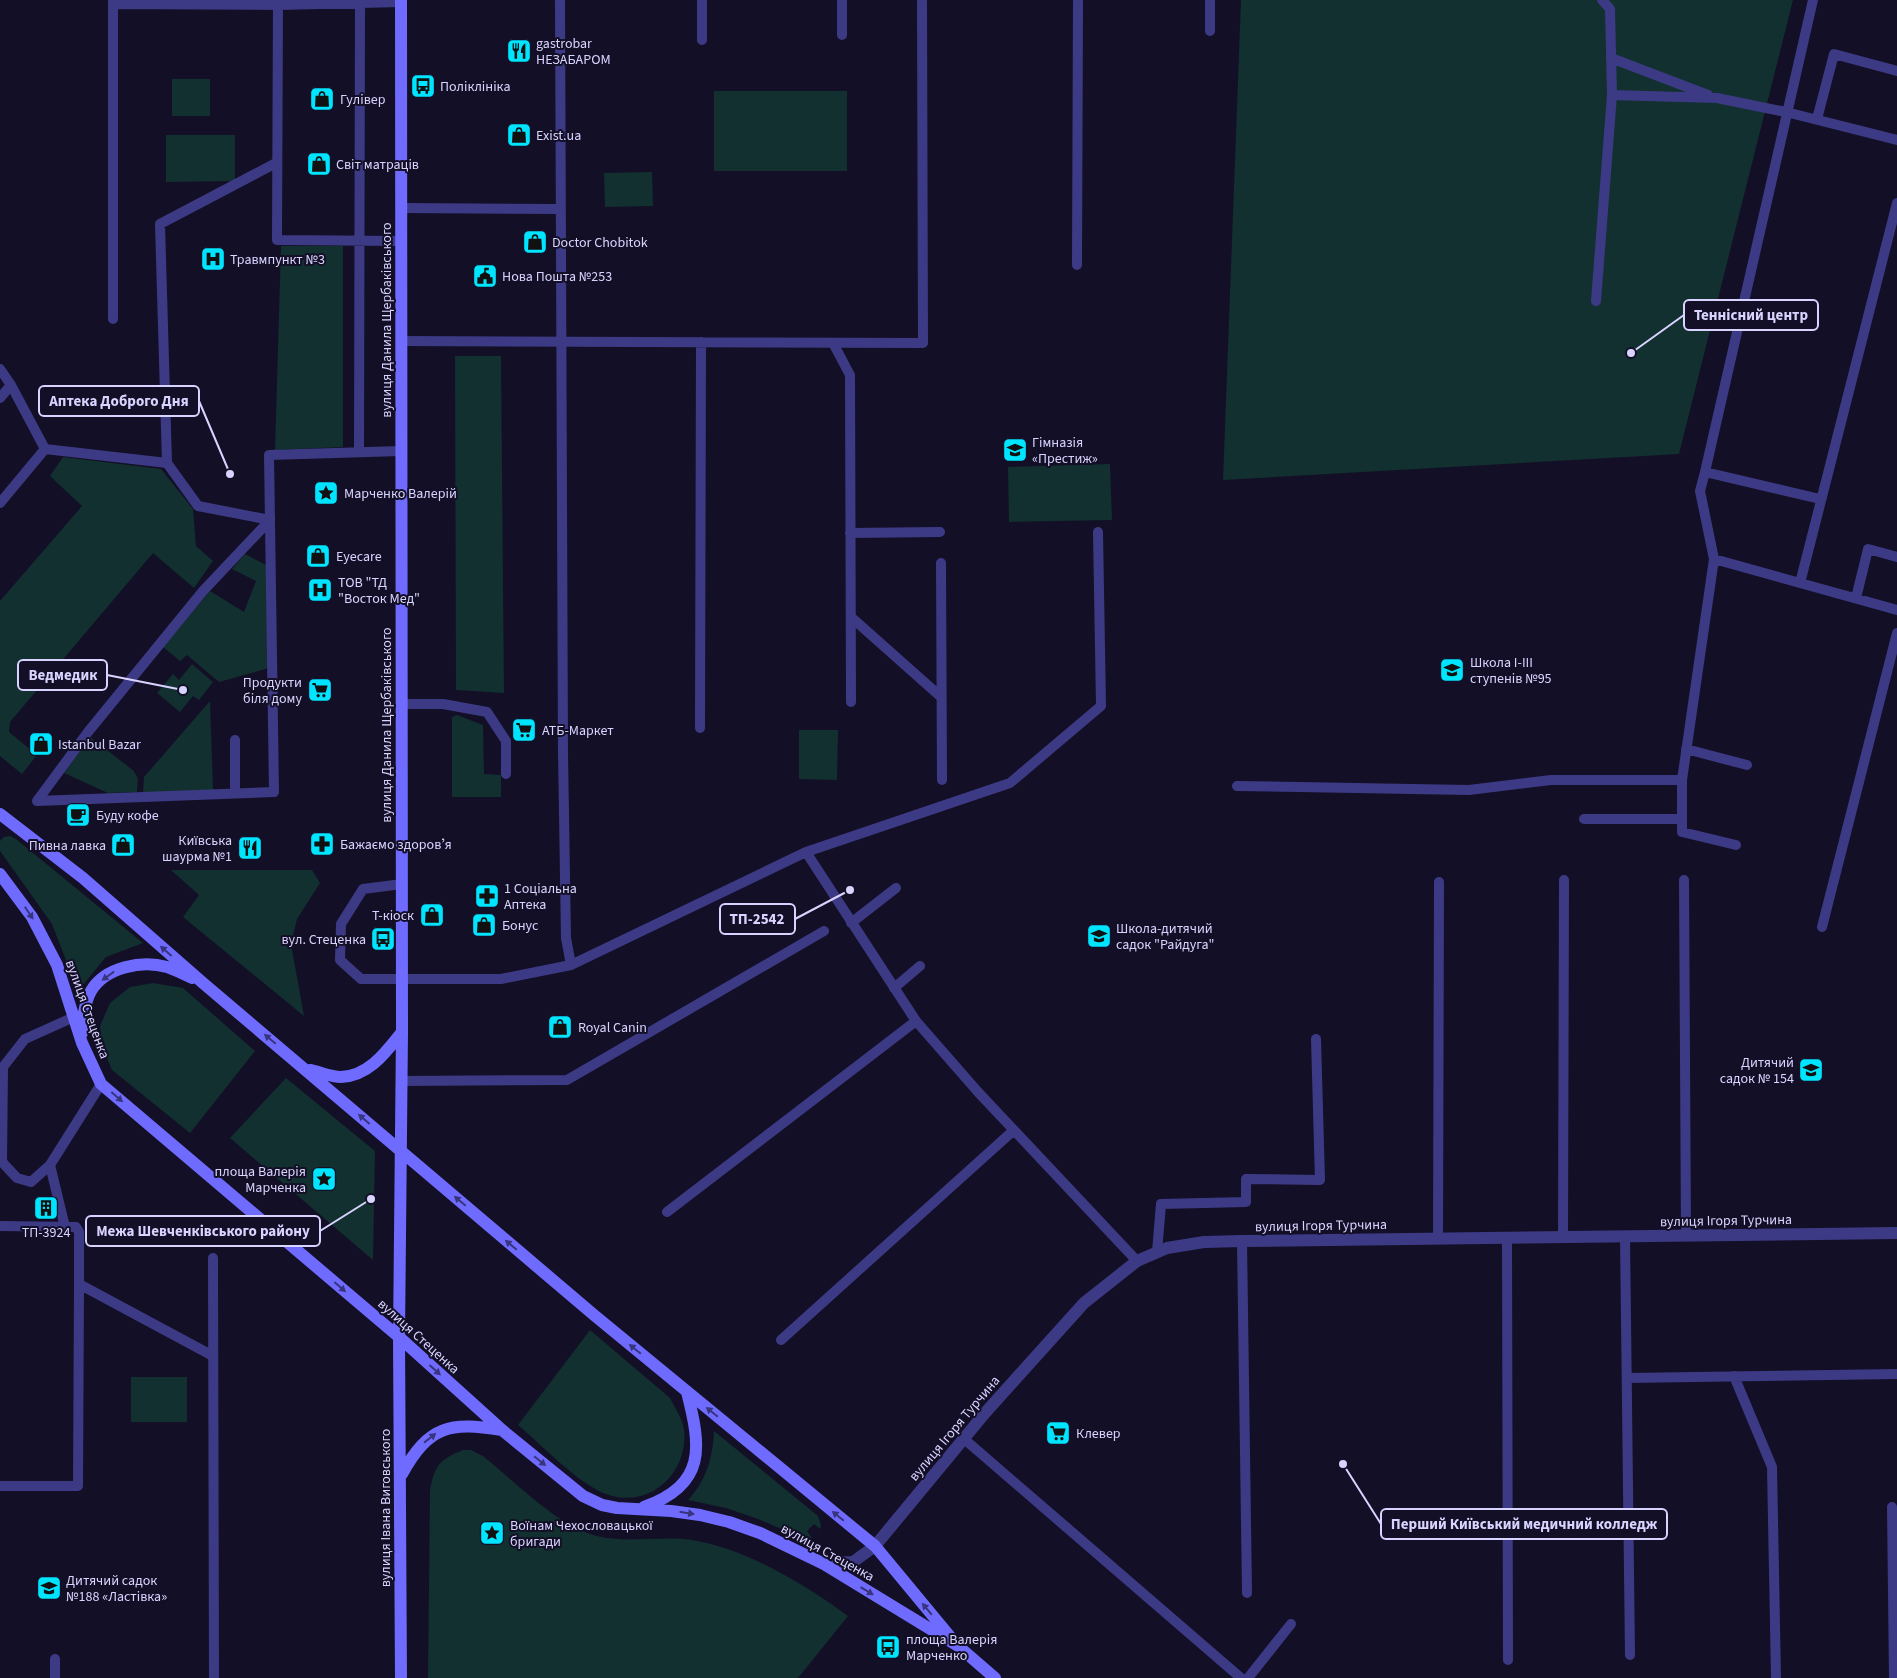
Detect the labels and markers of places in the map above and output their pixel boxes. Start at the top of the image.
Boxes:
place label: gastrobar НЕЗАБАРОМ [536,34,611,70]
restaurant icon: gastrobar НЕЗАБАРОМ [506,38,532,64]
bus stop icon: Поліклініка [410,73,436,99]
place label: Поліклініка [440,77,510,97]
shop icon: Гулівер [309,86,335,112]
place label: Гулівер [340,90,386,110]
shop icon: Exist.ua [506,122,532,148]
place label: Exist.ua [536,126,581,146]
shop icon: Світ матраців [306,151,332,177]
place label: Світ матраців [336,155,419,175]
shop icon: Doctor Chobitok [522,229,548,255]
place label: Doctor Chobitok [552,233,648,253]
hospital icon: Травмпункт №3 [200,246,226,272]
place label: Травмпункт №3 [230,250,325,270]
public building icon: Нова Пошта №253 [472,263,498,289]
place label: Нова Пошта №253 [502,267,612,287]
callout: Теннісний центр [1684,300,1818,330]
callout: Аптека Доброго Дня [39,386,199,416]
place label: Гімназія «Престиж» [1032,433,1098,469]
school or university icon: Гімназія «Престиж» [1002,437,1028,463]
place icon: Марченко Валерій [313,480,339,506]
place label: Марченко Валерій [344,484,457,504]
shop icon: Eyecare [305,543,331,569]
place label: Eyecare [336,547,382,567]
place label: ТОВ "ТД "Восток Мед" [338,573,420,609]
hospital icon: ТОВ "ТД "Восток Мед" [307,577,333,603]
place label: Школа І-ІІІ ступенів №95 [1470,653,1552,689]
school or university icon: Школа І-ІІІ ступенів №95 [1439,657,1465,683]
callout: Ведмедик [18,660,107,690]
place label: Продукти біля дому [243,673,302,709]
supermarket icon: Продукти біля дому [307,677,333,703]
supermarket icon: АТБ-Маркет [511,717,537,743]
place label: АТБ-Маркет [542,721,614,741]
shop icon: Istanbul Bazar [28,731,54,757]
place label: Istanbul Bazar [58,735,141,755]
cafe icon: Буду кофе [65,802,91,828]
place label: Буду кофе [96,806,159,826]
place label: Київська шаурма №1 [162,831,232,867]
pharmacy icon: Бажаємо здоровʼя [309,831,335,857]
shop icon: Пивна лавка [110,832,136,858]
restaurant icon: Київська шаурма №1 [237,835,263,861]
place label: Бажаємо здоровʼя [340,835,452,855]
place label: Пивна лавка [29,836,106,856]
place label: 1 Соціальна Аптека [504,879,577,915]
pharmacy icon: 1 Соціальна Аптека [474,883,500,909]
shop icon: Т-кіоск [419,902,445,928]
callout: ТП-2542 [720,904,795,934]
place label: Т-кіоск [372,906,414,926]
shop icon: Бонус [471,912,497,938]
place label: Бонус [502,916,539,936]
place label: Школа-дитячий садок "Райдуга" [1116,919,1215,955]
school or university icon: Школа-дитячий садок "Райдуга" [1086,923,1112,949]
bus stop icon: вул. Стеценка [370,926,396,952]
place label: вул. Стеценка [282,930,366,950]
shop icon: Royal Canin [547,1014,573,1040]
place label: Royal Canin [578,1018,647,1038]
place label: Дитячий садок № 154 [1720,1053,1794,1089]
school or university icon: Дитячий садок № 154 [1798,1057,1824,1083]
place label: площа Валерія Марченка [215,1162,306,1198]
place icon: площа Валерія Марченка [311,1166,337,1192]
building icon: ТП-3924 [33,1195,59,1221]
callout: Межа Шевченківського району [86,1216,320,1246]
place label: ТП-3924 [22,1223,70,1243]
supermarket icon: Клевер [1045,1420,1071,1446]
place label: Клевер [1076,1424,1121,1444]
callout: Перший Київський медичний колледж [1381,1509,1667,1539]
place label: Воїнам Чехословацької бригади [510,1516,653,1552]
place icon: Воїнам Чехословацької бригади [479,1520,505,1546]
place label: Дитячий садок №188 «Ластівка» [66,1571,167,1607]
school or university icon: Дитячий садок №188 «Ластівка» [36,1575,62,1601]
place label: площа Валерія Марченко [906,1630,997,1666]
bus stop icon: площа Валерія Марченко [875,1634,901,1660]

